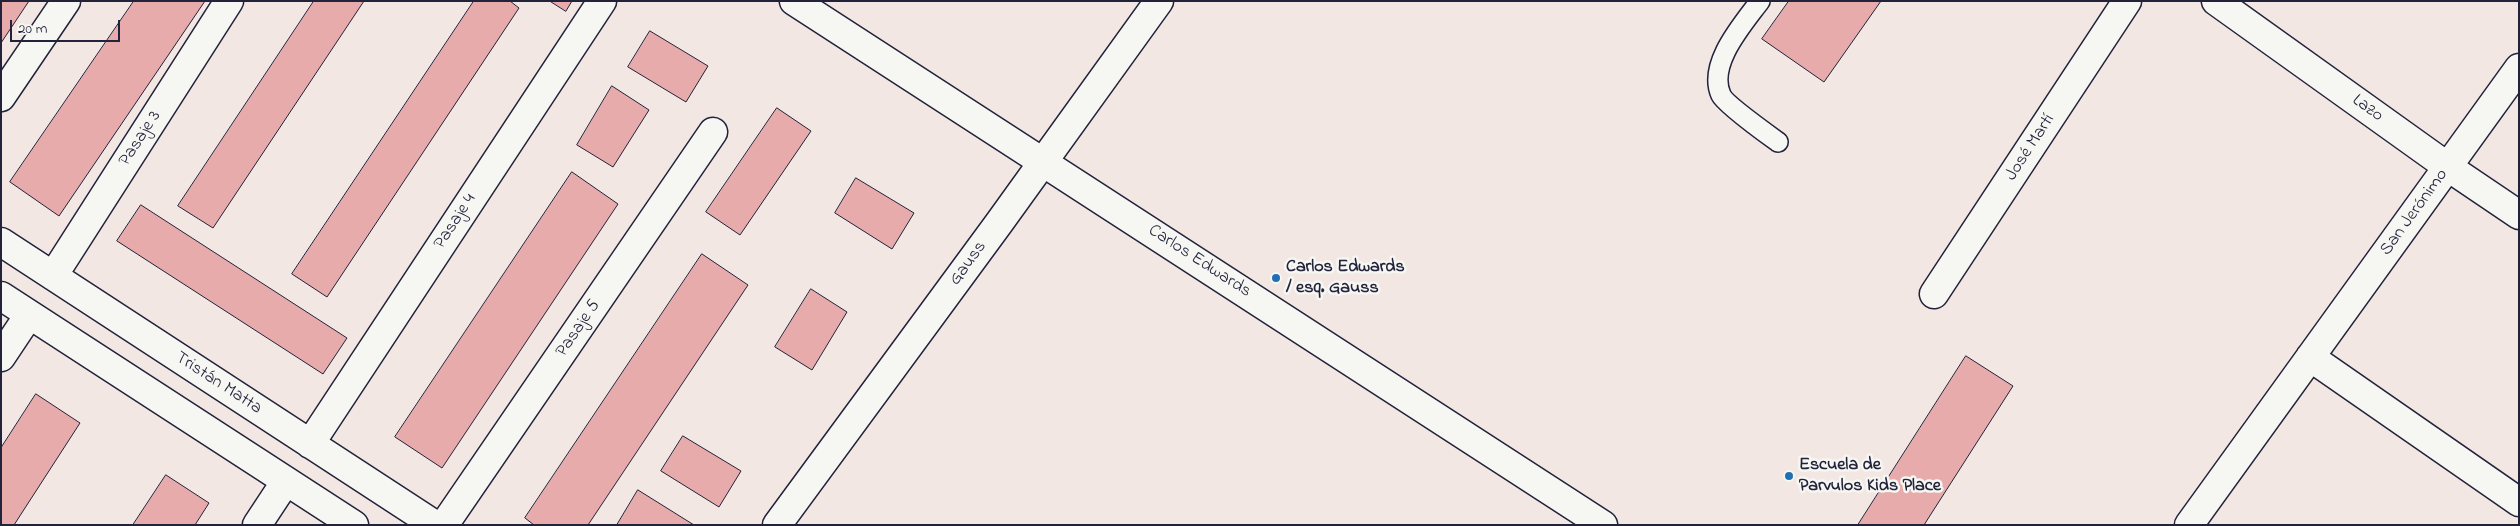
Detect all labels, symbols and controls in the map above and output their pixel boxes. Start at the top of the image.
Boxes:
scale bar [12,10,122,42]
text: 20 m [18,18,47,40]
street label: Lazo [2347,90,2387,128]
street label: Pasaje 3 [115,107,167,171]
street label: José Martí [2001,111,2061,185]
street label: San Jerónimo [2376,165,2454,261]
street label: Pasaje 4 [430,190,482,254]
street label: Carlos Edwards [1143,221,1255,303]
street label: Gauss [946,238,992,290]
place label: Carlos Edwards / esq. Gauss [1286,257,1405,300]
marker: Carlos Edwards / esq. Gauss [1270,272,1282,284]
street label: Pasaje 5 [552,296,606,362]
street label: Tristán Matta [170,348,266,420]
place label: Escuela de Parvulos Kids Place [1799,455,1941,498]
marker: Escuela de Parvulos Kids Place [1783,470,1795,482]

